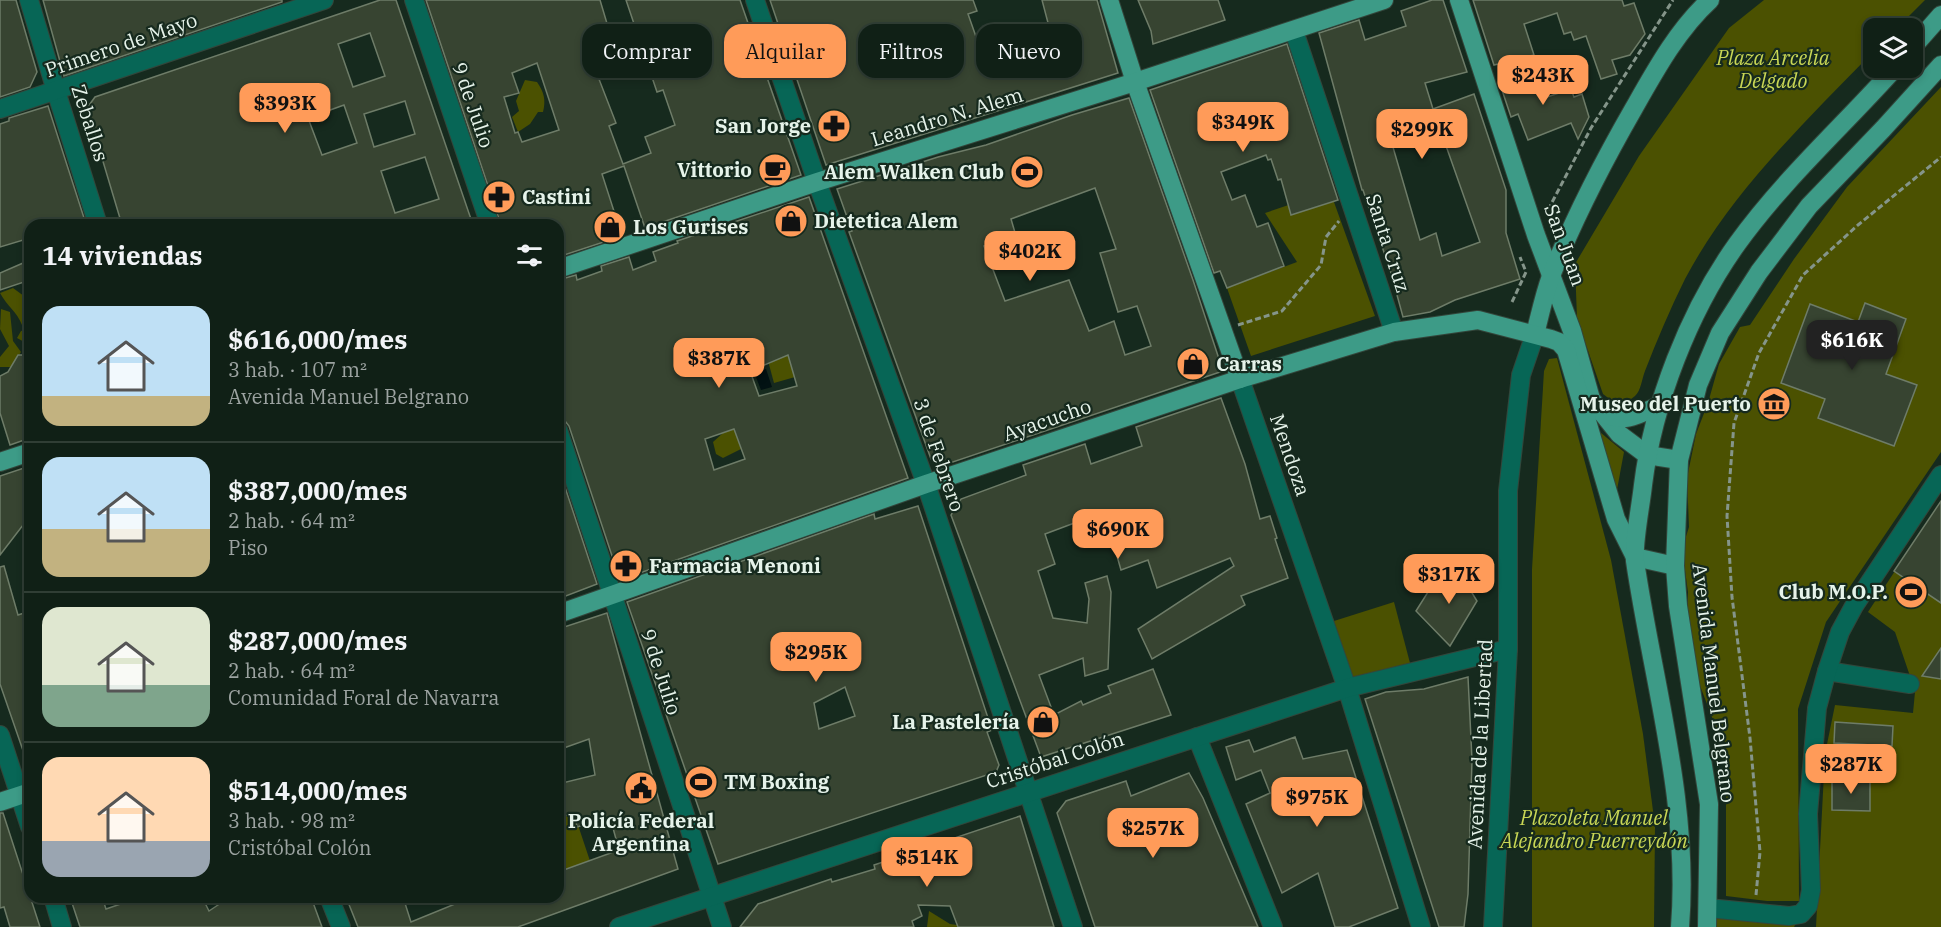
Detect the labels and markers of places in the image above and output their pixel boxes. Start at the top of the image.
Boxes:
pin: $243K [1501,55,1585,106]
pin: $393K [243,83,327,134]
pin: $349K [1201,102,1285,153]
pharmacy icon: San Jorge [816,108,852,144]
pin: $299K [1380,109,1464,160]
place label: San Jorge [715,112,811,139]
cafe icon: Vittorio [757,152,793,188]
sports icon: Alem Walken Club [1009,154,1045,190]
place label: Vittorio [677,156,752,183]
place label: Alem Walken Club [824,158,1004,185]
pharmacy icon: Castini [481,179,517,215]
place label: Castini [522,183,591,210]
shop icon: Dietetica Alem [773,203,809,239]
place label: Dietetica Alem [814,207,958,234]
shop icon: Los Gurises [592,209,628,245]
place label: Los Gurises [633,213,748,240]
pin: $402K [988,231,1072,282]
pin: $616K [1810,320,1894,371]
pin: $387K [677,338,761,389]
shop icon: Carras [1175,346,1211,382]
place label: Carras [1216,350,1282,377]
museum icon: Museo del Puerto [1756,386,1792,422]
place label: Museo del Puerto [1580,390,1751,417]
pin: $690K [1076,509,1160,560]
pharmacy icon: Farmacia Menoni [608,548,644,584]
place label: Farmacia Menoni [649,552,821,579]
pin: $317K [1407,554,1491,605]
sports icon: Club M.O.P. [1893,574,1929,610]
place label: Club M.O.P. [1778,578,1888,605]
pin: $295K [774,632,858,683]
shop icon: La Pastelería [1025,704,1061,740]
place label: La Pastelería [892,708,1020,735]
pin: $287K [1809,744,1893,795]
sports icon: TM Boxing [683,764,719,800]
place label: TM Boxing [724,768,830,795]
public building icon: Policía Federal Argentina [623,770,659,806]
pin: $975K [1275,777,1359,828]
place label: Policía Federal Argentina [568,807,714,857]
pin: $257K [1111,808,1195,859]
pin: $514K [885,837,969,888]

